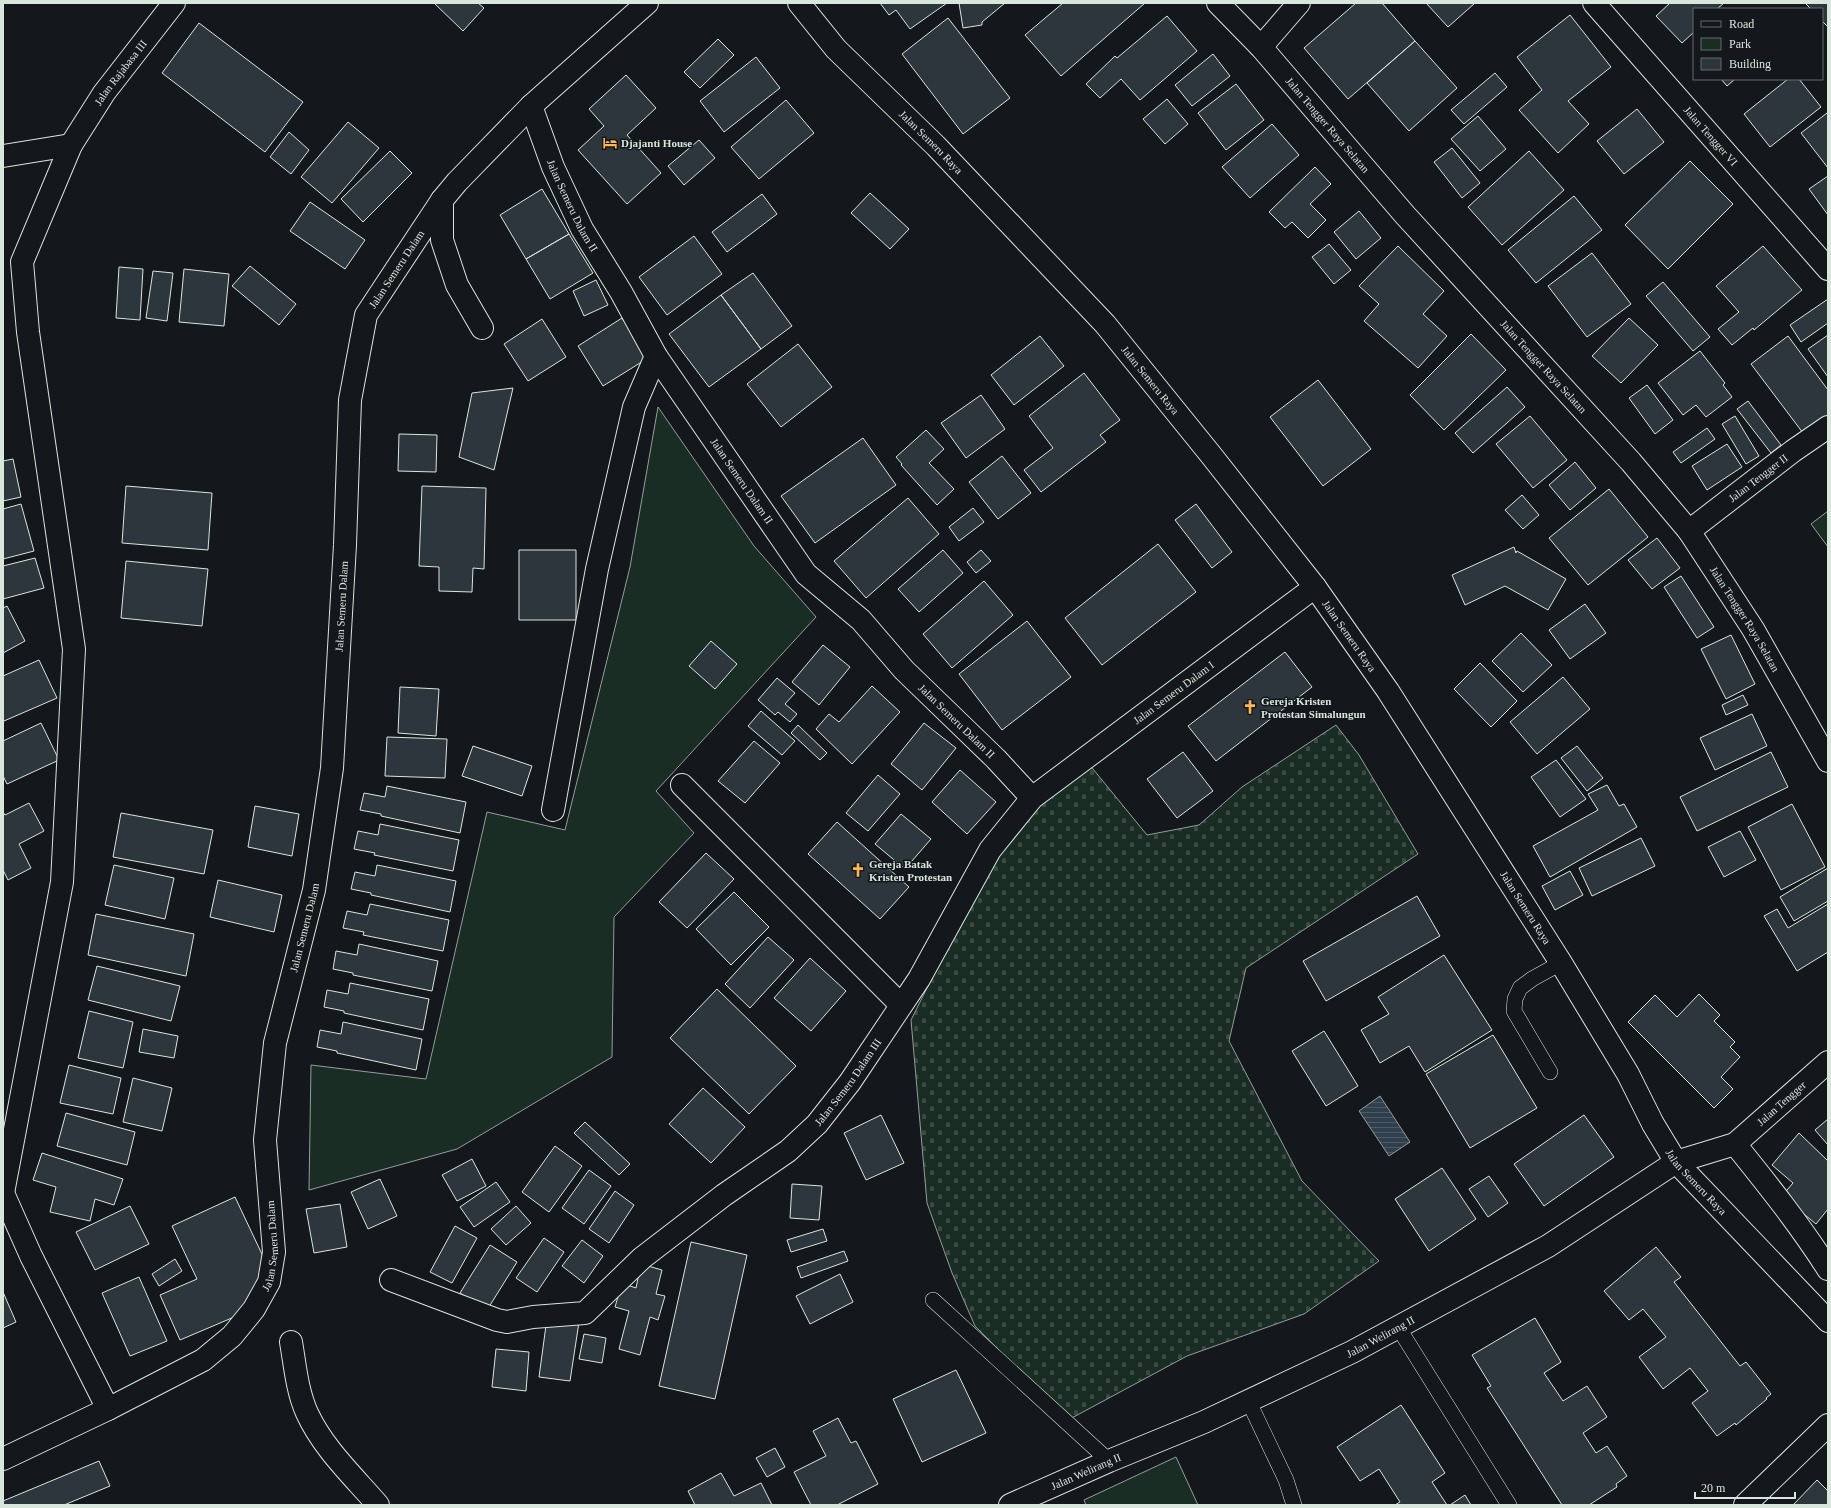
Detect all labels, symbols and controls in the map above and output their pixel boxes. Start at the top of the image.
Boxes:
legend [1693,8,1823,80]
text: Road [1729,17,1754,31]
street label: Jalan Rajabasa III [92,37,149,107]
text: Park [1729,37,1751,51]
text: Building [1729,57,1771,71]
street label: Jalan Tengger Raya Selatan [1284,75,1372,175]
street label: Jalan Tengger VI [1682,104,1740,168]
street label: Jalan Semeru Raya [897,108,965,176]
hotel icon: Djajanti House [602,135,618,151]
place label: Djajanti House [621,137,692,149]
street label: Jalan Semeru Dalam II [545,158,601,254]
street label: Jalan Semeru Dalam [366,227,427,310]
street label: Jalan Tengger Raya Selatan [1498,317,1589,416]
street label: Jalan Semeru Raya [1119,344,1182,417]
street label: Jalan Semeru Dalam II [708,436,776,526]
street label: Jalan Tengger II [1726,451,1790,504]
street label: Jalan Semeru Dalam [333,560,350,652]
street label: Jalan Tengger Raya Selatan [1708,564,1782,674]
street label: Jalan Semeru Raya [1320,598,1378,674]
street label: Jalan Semeru Dalam I [1131,658,1216,726]
street label: Jalan Semeru Dalam II [916,682,998,761]
place label: Gereja Kristen Protestan Simalungun [1261,695,1366,720]
church icon: Gereja Kristen Protestan Simalungun [1242,699,1258,715]
place label: Gereja Batak Kristen Protestan [869,858,952,883]
church icon: Gereja Batak Kristen Protestan [850,862,866,878]
street label: Jalan Semeru Raya [1498,869,1553,946]
street label: Jalan Semeru Dalam [287,882,321,973]
street label: Jalan Semeru Dalam III [812,1036,884,1128]
street label: Jalan Tengger [1754,1078,1808,1128]
street label: Jalan Semeru Raya [1664,1147,1729,1217]
street label: Jalan Semeru Dalam [259,1200,280,1293]
street label: Jalan Welirang II [1345,1313,1417,1360]
street label: Jalan Welirang II [1049,1451,1123,1492]
scale bar [1695,1474,1795,1500]
text: 20 m [1701,1481,1726,1495]

